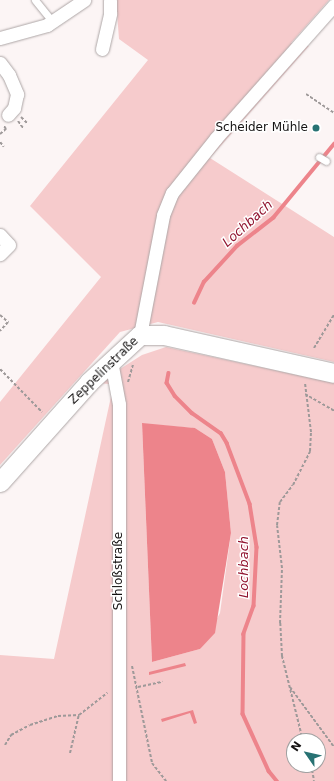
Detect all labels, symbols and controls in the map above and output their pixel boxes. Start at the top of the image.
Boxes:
place label: Scheider Mühle [215,121,308,135]
marker: Scheider Mühle [311,123,321,133]
water label: Lochbach [220,197,276,251]
street label: Zeppelinstraße [66,334,142,408]
street label: Schloßstraße [112,532,126,610]
water label: Lochbach [236,536,252,598]
north arrow [286,733,326,773]
text: N [288,739,304,754]

